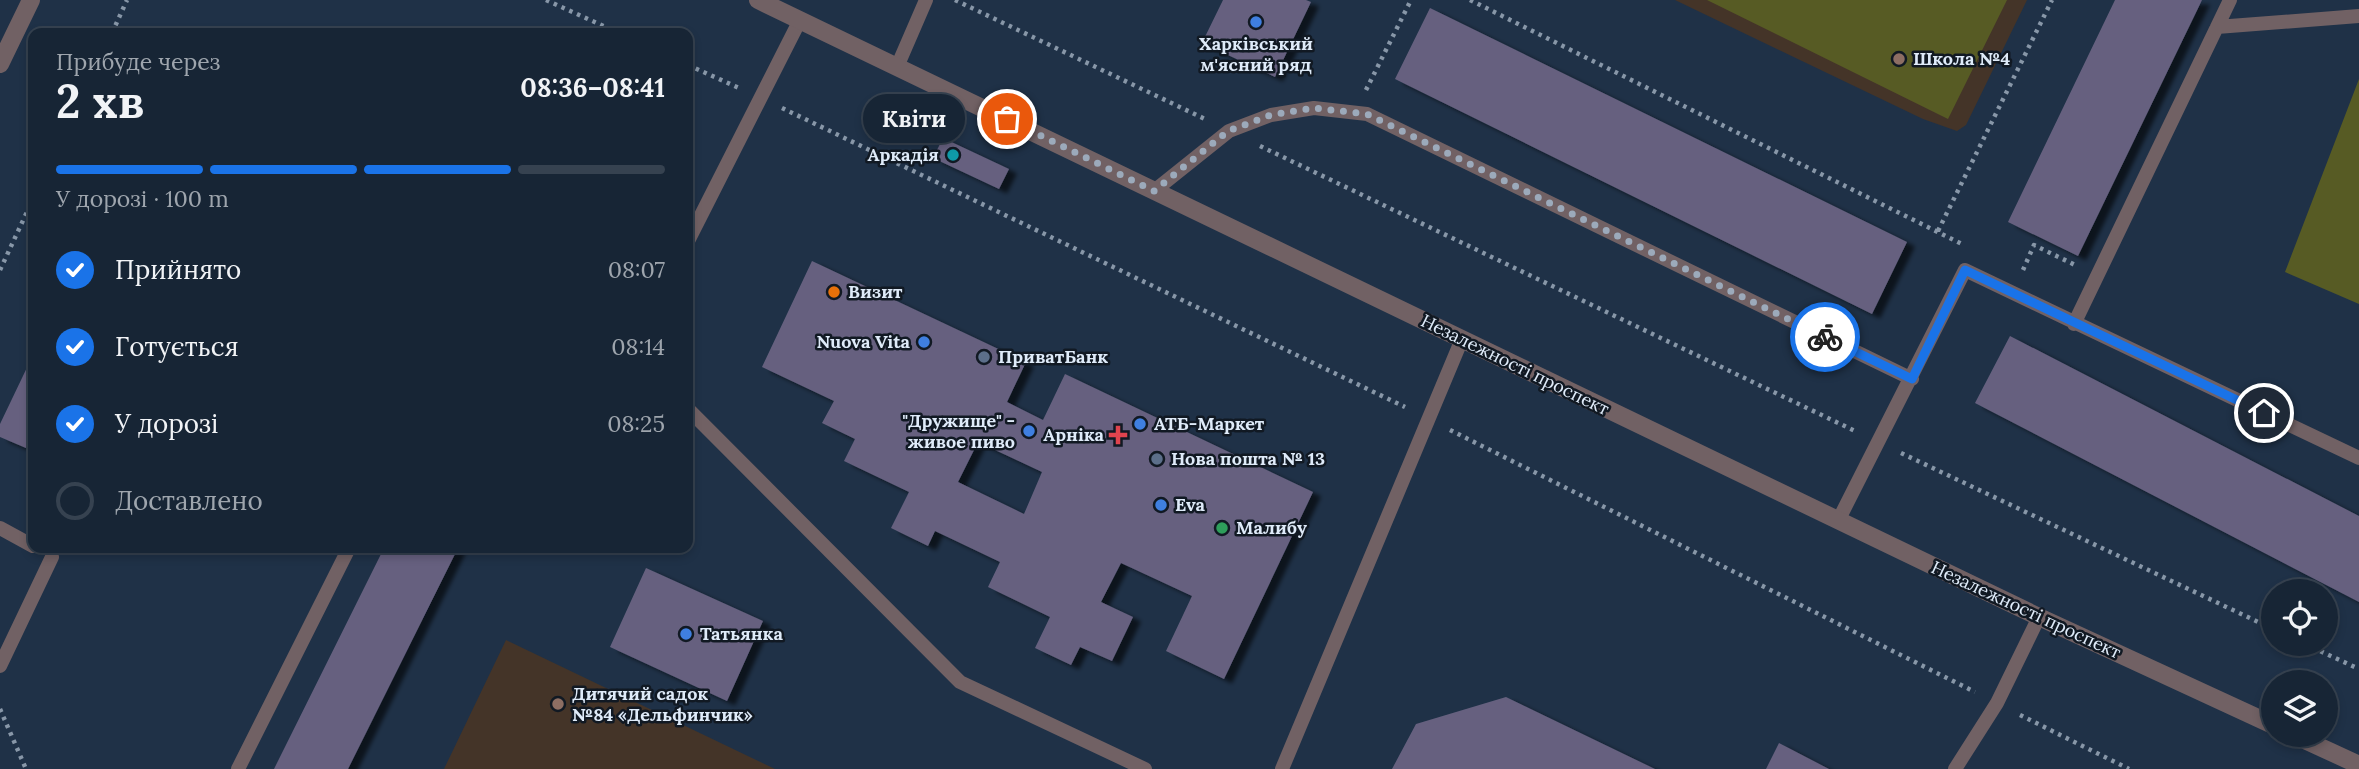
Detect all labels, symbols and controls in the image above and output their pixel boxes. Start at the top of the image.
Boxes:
marker: Харківський м'ясний ряд [1248,14,1264,30]
place label: Харківський м'ясний ряд [1199,32,1313,76]
text: Прибуде через [56,47,220,76]
place label: Школа №4 [1913,47,2010,70]
marker: Школа №4 [1891,51,1907,67]
text: 08:36–08:41 [520,71,665,104]
text: 2 хв [56,72,144,131]
pin [977,89,1037,149]
callout: Квіти [864,94,965,144]
icon: bag [988,100,1026,138]
text: Квіти [882,104,946,133]
place label: Аркадія [868,143,939,166]
marker: Аркадія [945,147,961,163]
text: У дорозі · 100 m [56,184,229,213]
icon: check [56,251,94,289]
text: Прийнято [115,253,241,286]
text: 08:07 [608,255,665,284]
place label: Визит [848,280,903,303]
marker: Визит [826,284,842,300]
courier [1790,302,1860,372]
street label: Незалежності проспект [1417,309,1613,420]
icon: bike [1806,318,1844,356]
icon: check [56,328,94,366]
text: Готується [115,330,239,363]
place label: Nuova Vita [817,330,911,353]
text: 08:14 [611,332,665,361]
marker: Nuova Vita [916,334,932,350]
place label: ПриватБанк [998,345,1109,368]
marker: ПриватБанк [976,349,992,365]
pin [2234,383,2294,443]
icon: home [2245,394,2283,432]
icon: check [56,405,94,443]
text: У дорозі [115,407,218,440]
text: 08:25 [607,409,665,438]
place label: "Дружище" - живое пиво [902,409,1015,453]
place label: АТБ-Маркет [1154,412,1265,435]
marker: АТБ-Маркет [1132,416,1148,432]
marker: "Дружище" - живое пиво [1021,423,1037,439]
place label: Арніка [1043,423,1105,446]
marker: Арніка [1110,427,1126,443]
place label: Нова пошта № 13 [1171,447,1325,470]
marker: Нова пошта № 13 [1149,451,1165,467]
text: Доставлено [115,484,263,517]
place label: Eva [1175,493,1206,516]
marker: Eva [1153,497,1169,513]
place label: Малибу [1236,516,1307,539]
marker: Малибу [1214,520,1230,536]
street label: Незалежності проспект [1928,555,2125,664]
map controls [2261,579,2338,747]
button: locate [2261,579,2338,656]
place label: Татьянка [700,622,783,645]
marker: Татьянка [678,626,694,642]
button: layers [2261,670,2338,747]
place label: Дитячий садок №84 «Дельфинчик» [572,682,753,726]
marker: Дитячий садок №84 «Дельфинчик» [550,696,566,712]

